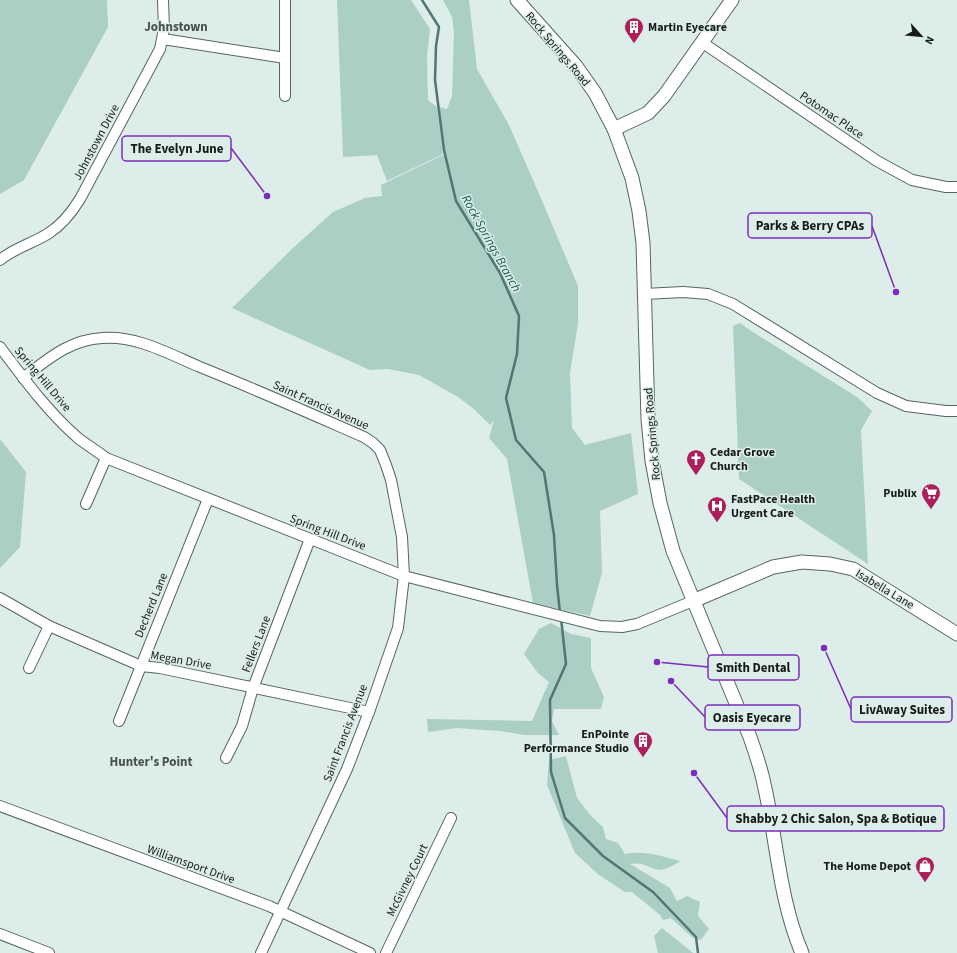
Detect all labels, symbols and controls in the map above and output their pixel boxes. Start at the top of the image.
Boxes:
street label: Rock Springs Road [521,8,594,90]
building icon: Martin Eyecare [623,16,645,44]
north arrow [901,16,941,56]
district label: Johnstown [144,18,208,36]
place label: Martin Eyecare [648,19,727,36]
text: N [921,34,938,47]
street label: Potomac Place [796,88,867,143]
street label: Johnstown Drive [69,101,124,183]
callout: The Evelyn June [122,136,231,161]
text: The Evelyn June [130,140,224,158]
water label: Rock Springs Branch [457,192,525,296]
callout: Parks & Berry CPAs [748,213,872,238]
text: Parks & Berry CPAs [756,217,865,235]
street label: Spring Hill Drive [10,343,75,416]
street label: Saint Francis Avenue [270,377,372,434]
street label: Rock Springs Road [640,387,665,481]
place label: Cedar Grove Church [710,444,775,475]
church icon: Cedar Grove Church [685,448,707,476]
supermarket icon: Publix [920,482,942,510]
place label: Publix [883,485,917,502]
place label: FastPace Health Urgent Care [731,491,815,522]
hospital icon: FastPace Health Urgent Care [706,495,728,523]
street label: Spring Hill Drive [287,510,368,555]
street label: Isabella Lane [852,565,917,614]
street label: Decherd Lane [131,570,172,640]
street label: Fellers Lane [238,613,275,675]
street label: Megan Drive [149,647,213,674]
callout: Smith Dental [708,655,799,680]
text: Smith Dental [716,659,791,677]
street label: Saint Francis Avenue [319,682,372,785]
callout: LivAway Suites [851,697,952,722]
text: LivAway Suites [859,701,945,719]
callout: Oasis Eyecare [705,705,800,730]
text: Oasis Eyecare [713,709,791,727]
place label: EnPointe Performance Studio [524,726,629,757]
building icon: EnPointe Performance Studio [632,730,654,758]
district label: Hunter's Point [110,753,192,771]
callout: Shabby 2 Chic Salon, Spa & Botique [727,806,944,831]
text: Shabby 2 Chic Salon, Spa & Botique [735,810,937,828]
street label: Williamsport Drive [145,841,237,888]
street label: McGivney Court [383,841,432,919]
shop icon: The Home Depot [914,855,936,883]
place label: The Home Depot [824,858,911,875]

